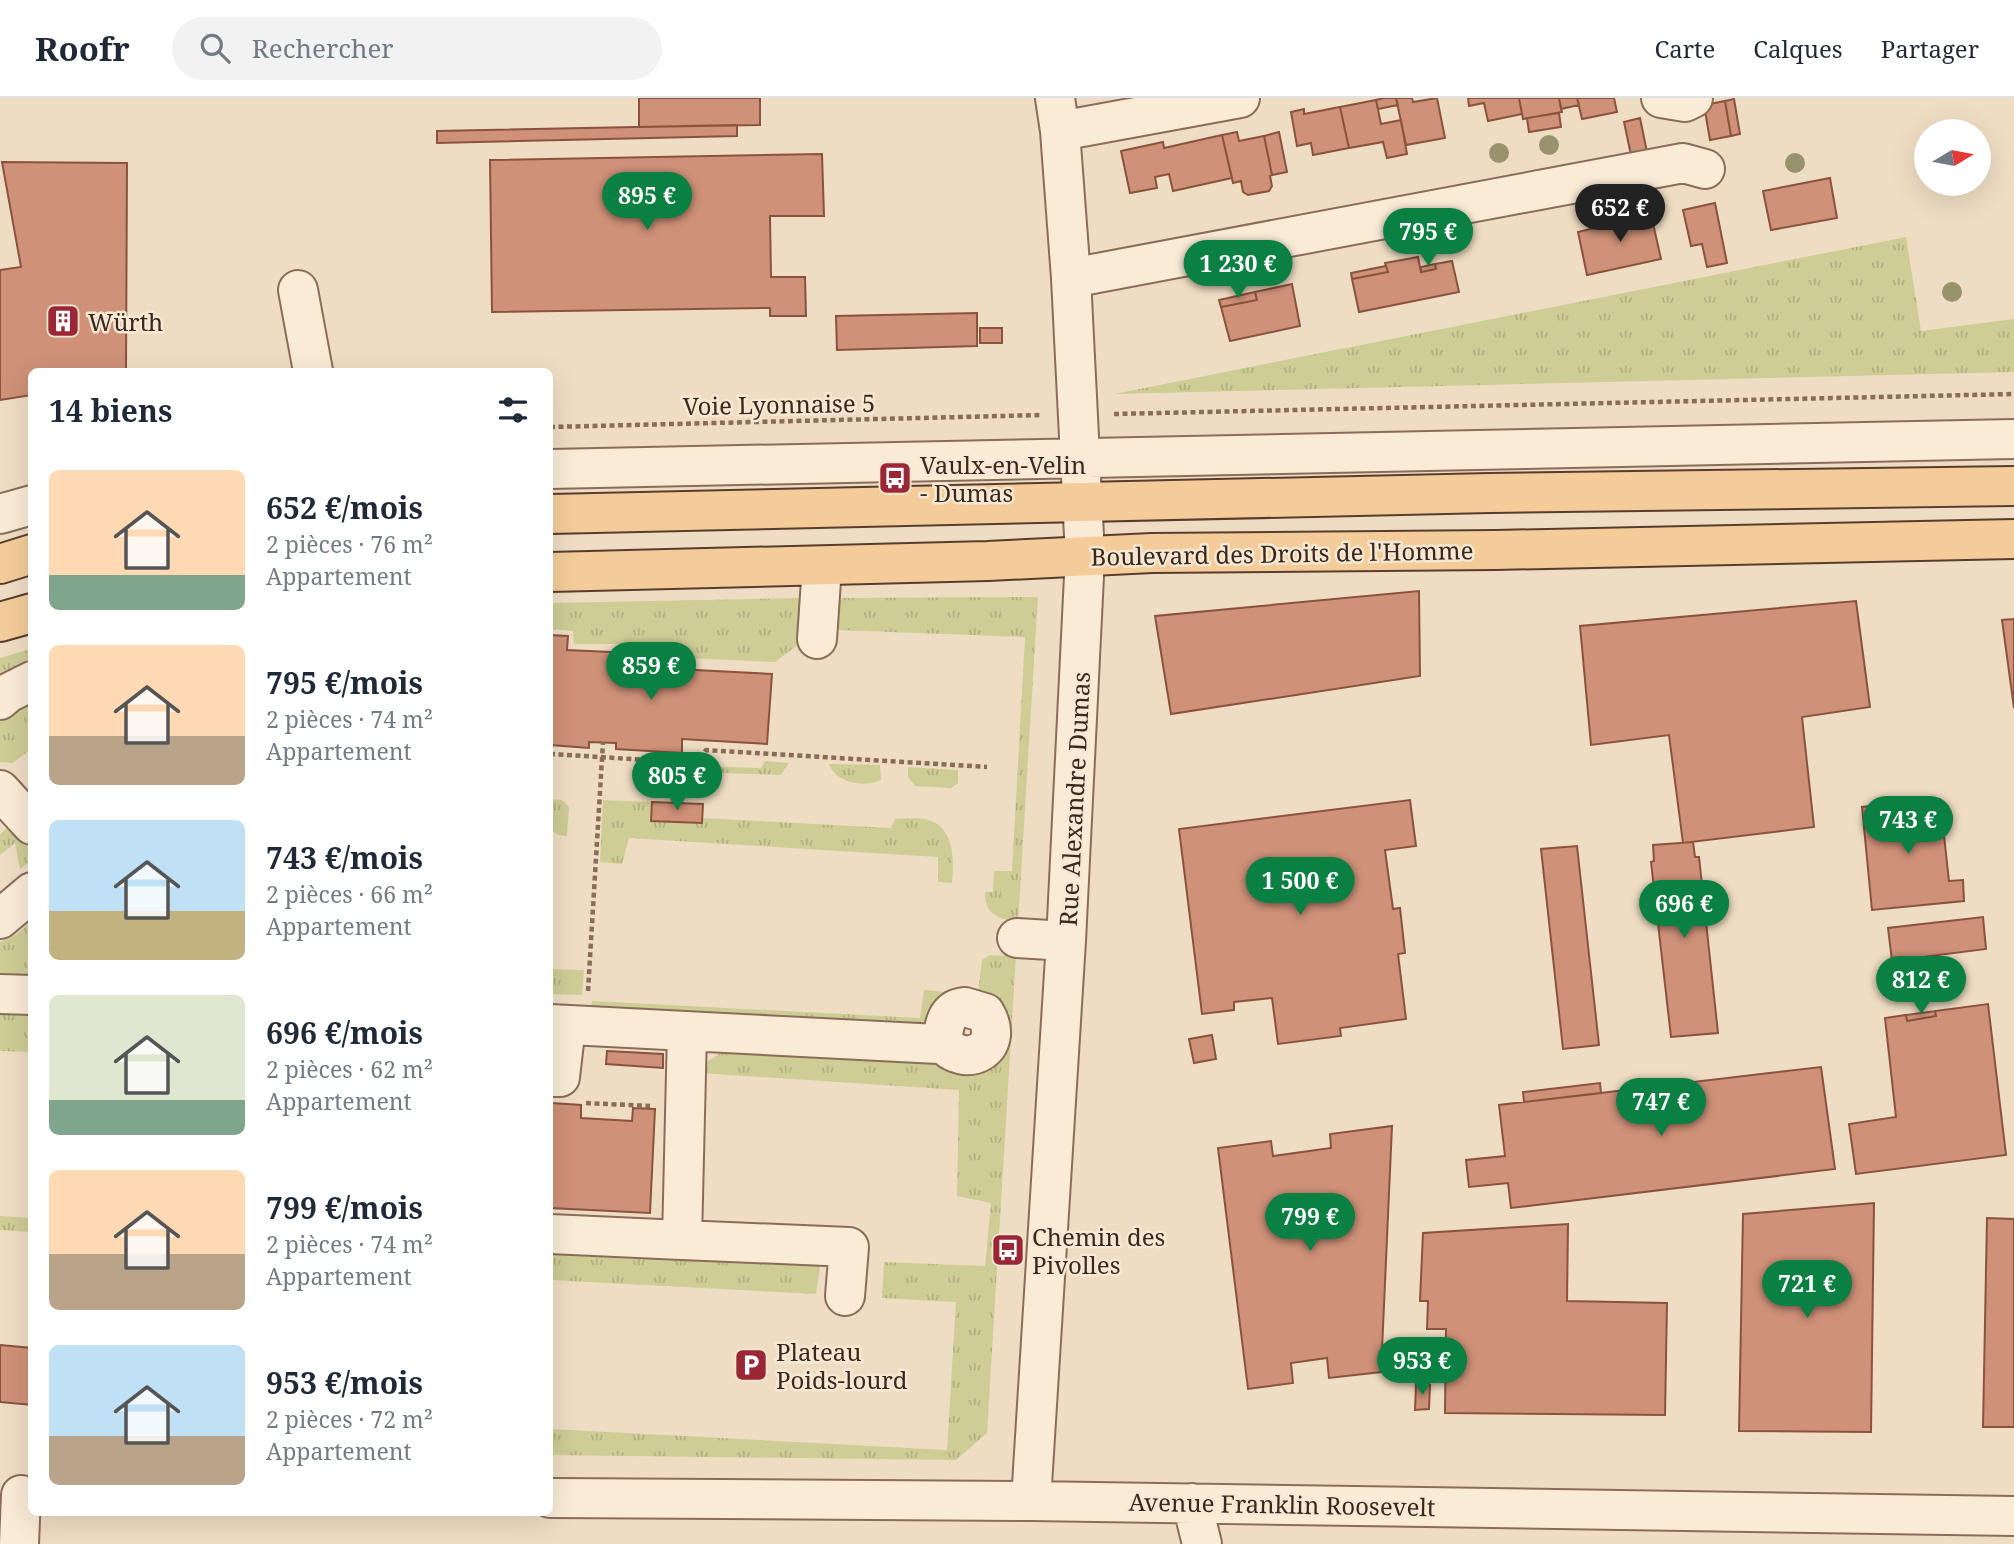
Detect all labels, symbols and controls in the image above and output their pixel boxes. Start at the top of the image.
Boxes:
search box [172,17,662,80]
text: Roofr [35,26,130,71]
icon: search [196,29,234,67]
text: Rechercher [252,30,394,66]
text: Carte [1655,32,1715,65]
text: Calques [1753,32,1843,65]
text: Partager [1881,32,1979,65]
north arrow [1914,119,1992,196]
map controls [1914,119,1991,196]
pin: 895 € [598,172,696,232]
text: 895 € [618,179,676,211]
pin: 652 € [1571,184,1669,244]
text: 652 € [1591,191,1649,223]
pin: 795 € [1379,208,1477,268]
text: 795 € [1399,215,1457,247]
pin: 1 230 € [1173,240,1303,300]
text: 1 230 € [1200,247,1276,279]
building icon: Würth [44,302,82,340]
place label: Würth [88,305,163,338]
street label: Voie Lyonnaise 5 [682,386,876,422]
text: 14 biens [49,390,172,431]
icon: filters [494,391,532,429]
place label: Vaulx-en-Velin - Dumas [920,448,1086,509]
bus stop icon: Vaulx-en-Velin - Dumas [876,459,914,497]
text: 652 €/mois [266,487,423,528]
icon: home [105,498,189,582]
text: 2 pièces · 76 m² [266,528,433,560]
street label: Boulevard des Droits de l'Homme [1090,533,1474,573]
text: Appartement [266,560,412,592]
pin: 859 € [602,642,700,702]
text: 859 € [622,649,680,681]
text: 795 €/mois [266,662,423,703]
street label: Rue Alexandre Dumas [1051,671,1097,927]
icon: home [105,673,189,757]
text: 2 pièces · 74 m² [266,703,433,735]
text: Appartement [266,735,412,767]
pin: 805 € [628,752,726,812]
text: 805 € [648,759,706,791]
pin: 743 € [1859,796,1957,856]
text: 743 € [1879,803,1937,835]
text: 743 €/mois [266,837,423,878]
icon: home [105,848,189,932]
pin: 1 500 € [1235,858,1365,917]
text: 1 500 € [1262,864,1338,896]
text: 2 pièces · 66 m² [266,878,433,910]
pin: 696 € [1635,880,1733,940]
text: 696 € [1655,887,1713,919]
text: Appartement [266,910,412,942]
pin: 812 € [1872,956,1970,1016]
text: 812 € [1892,963,1950,995]
text: 696 €/mois [266,1012,423,1053]
icon: home [105,1023,189,1107]
text: 2 pièces · 62 m² [266,1053,433,1085]
pin: 747 € [1612,1079,1710,1138]
text: Appartement [266,1085,412,1117]
text: 747 € [1632,1085,1690,1117]
text: 799 €/mois [266,1187,423,1228]
pin: 799 € [1261,1194,1359,1253]
icon: home [105,1198,189,1282]
text: 799 € [1281,1200,1339,1232]
place label: Chemin des Pivolles [1032,1220,1165,1281]
text: 2 pièces · 74 m² [266,1228,433,1260]
bus stop icon: Chemin des Pivolles [989,1231,1027,1269]
text: Appartement [266,1260,412,1292]
pin: 721 € [1758,1260,1856,1320]
text: 721 € [1778,1267,1836,1299]
place label: Plateau Poids-lourd [776,1335,908,1396]
pin: 953 € [1373,1338,1471,1397]
text: 953 € [1393,1344,1451,1376]
parking icon: Plateau Poids-lourd [732,1346,770,1384]
text: 953 €/mois [266,1362,423,1403]
icon: home [105,1373,189,1457]
text: 2 pièces · 72 m² [266,1403,433,1435]
text: Appartement [266,1435,412,1467]
street label: Avenue Franklin Roosevelt [1128,1485,1436,1523]

